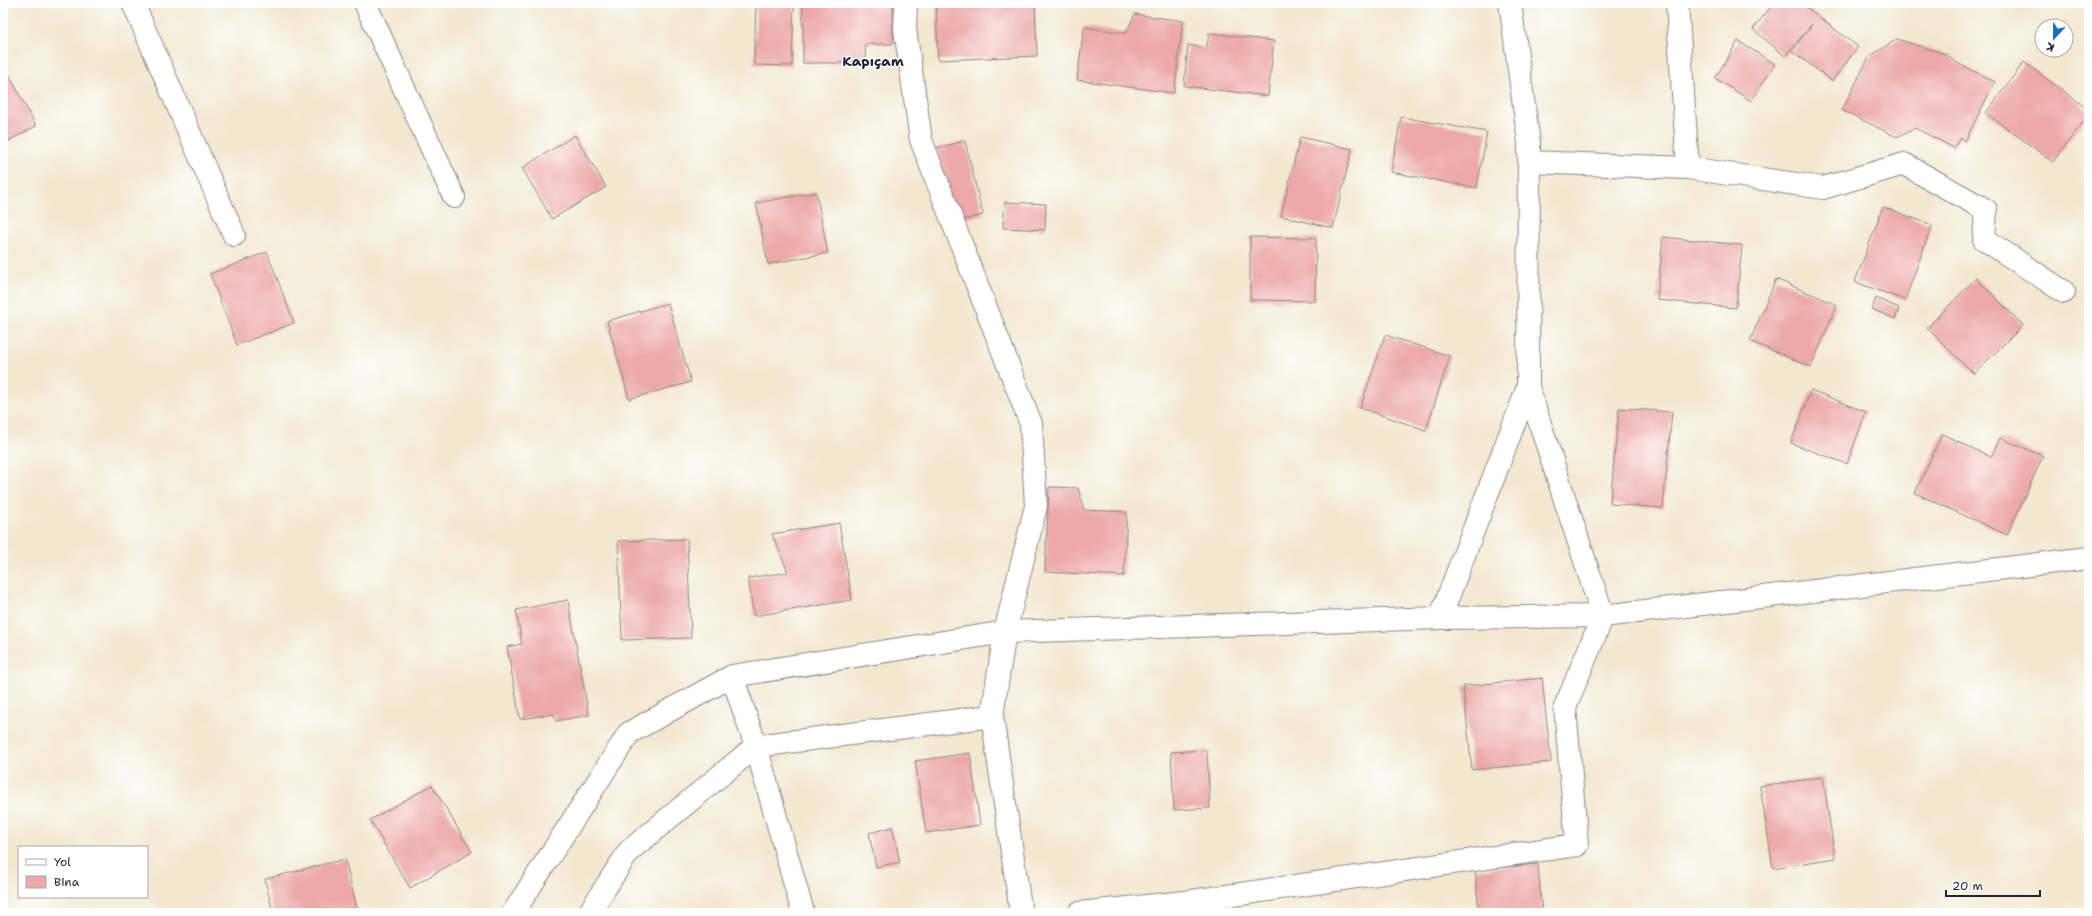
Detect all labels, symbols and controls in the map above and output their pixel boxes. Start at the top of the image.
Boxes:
north arrow [2034,18,2074,58]
text: K [2044,38,2057,55]
district label: Kapıçam [842,52,904,70]
legend [18,846,148,898]
text: Yol [54,854,71,870]
scale bar [1946,872,2040,898]
text: Bina [54,874,80,890]
text: 20 m [1952,878,1983,894]

